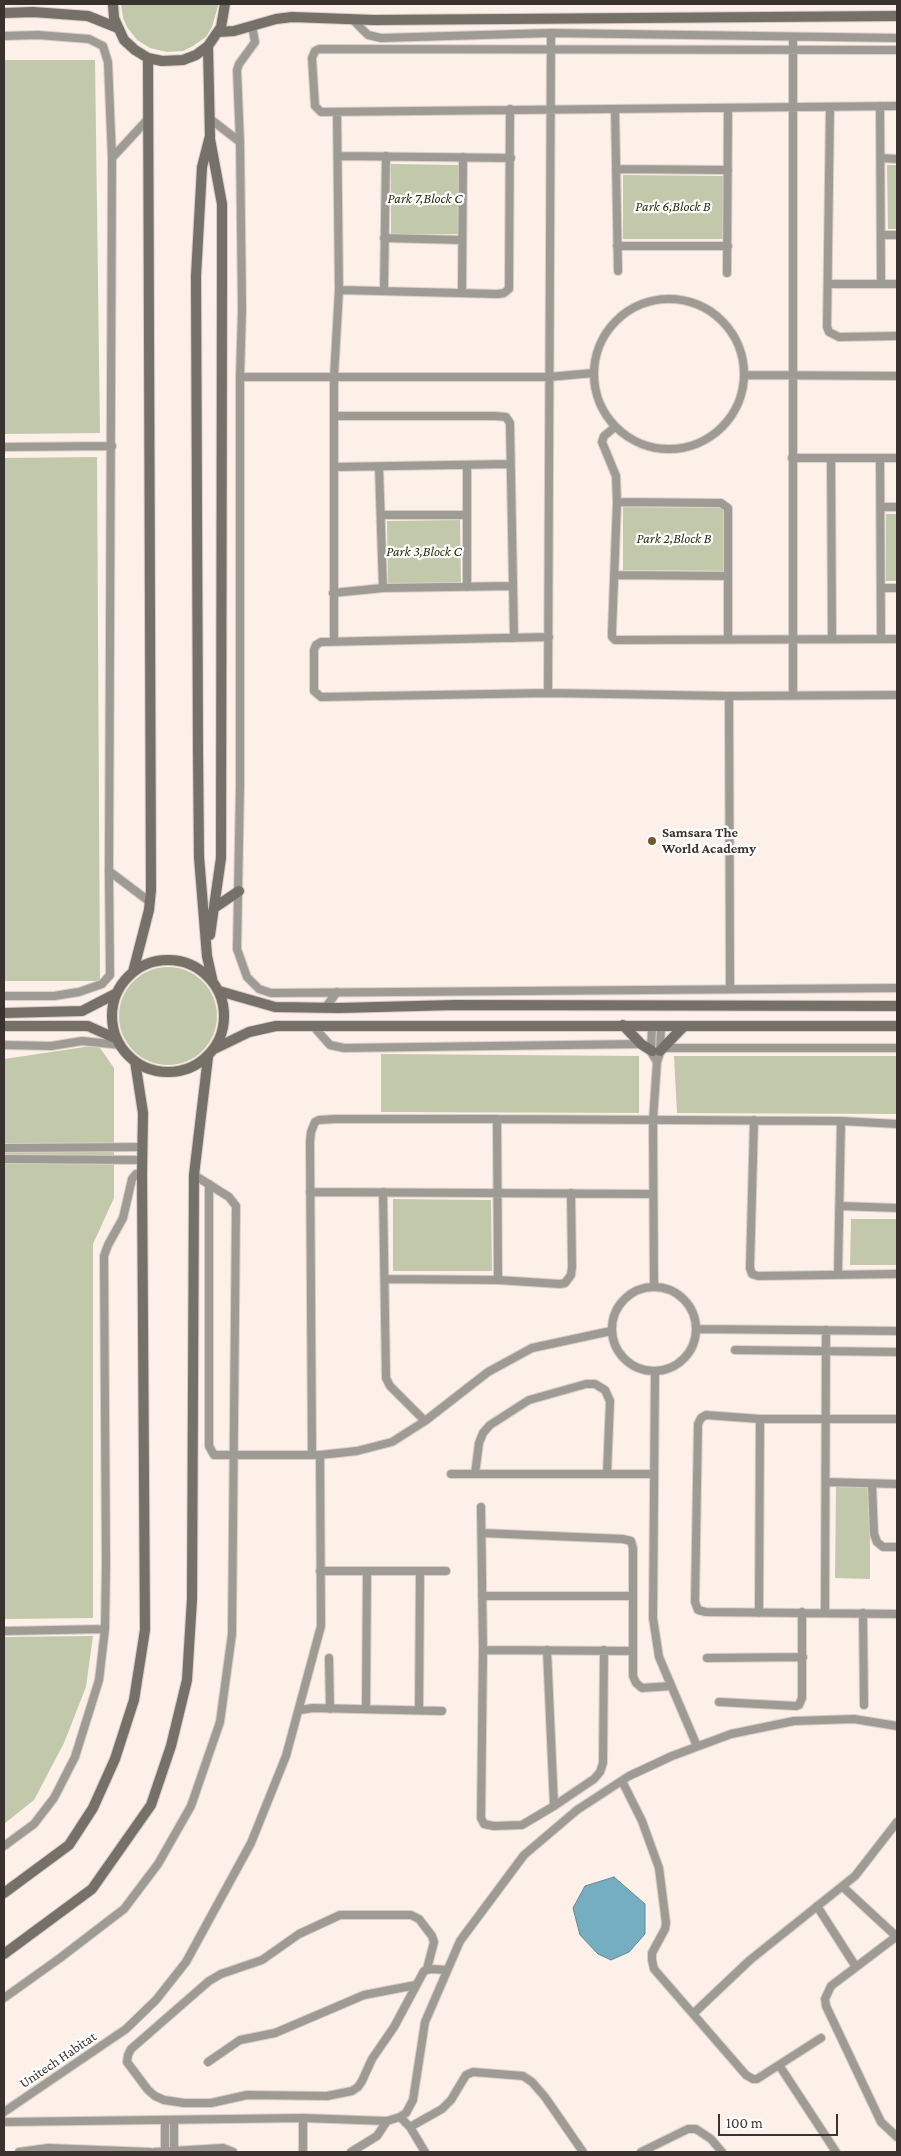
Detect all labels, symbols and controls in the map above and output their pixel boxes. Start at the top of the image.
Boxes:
park label: Park 7,Block C [388,191,462,207]
park label: Park 6,Block B [635,199,711,215]
park label: Park 2,Block B [636,531,712,547]
park label: Park 3,Block C [386,544,462,560]
place label: Samsara The World Academy [662,825,756,858]
marker: Samsara The World Academy [646,835,658,847]
street label: Unitech Habitat [16,2028,100,2092]
scale bar [721,2104,841,2136]
text: 100 m [726,2115,763,2131]

